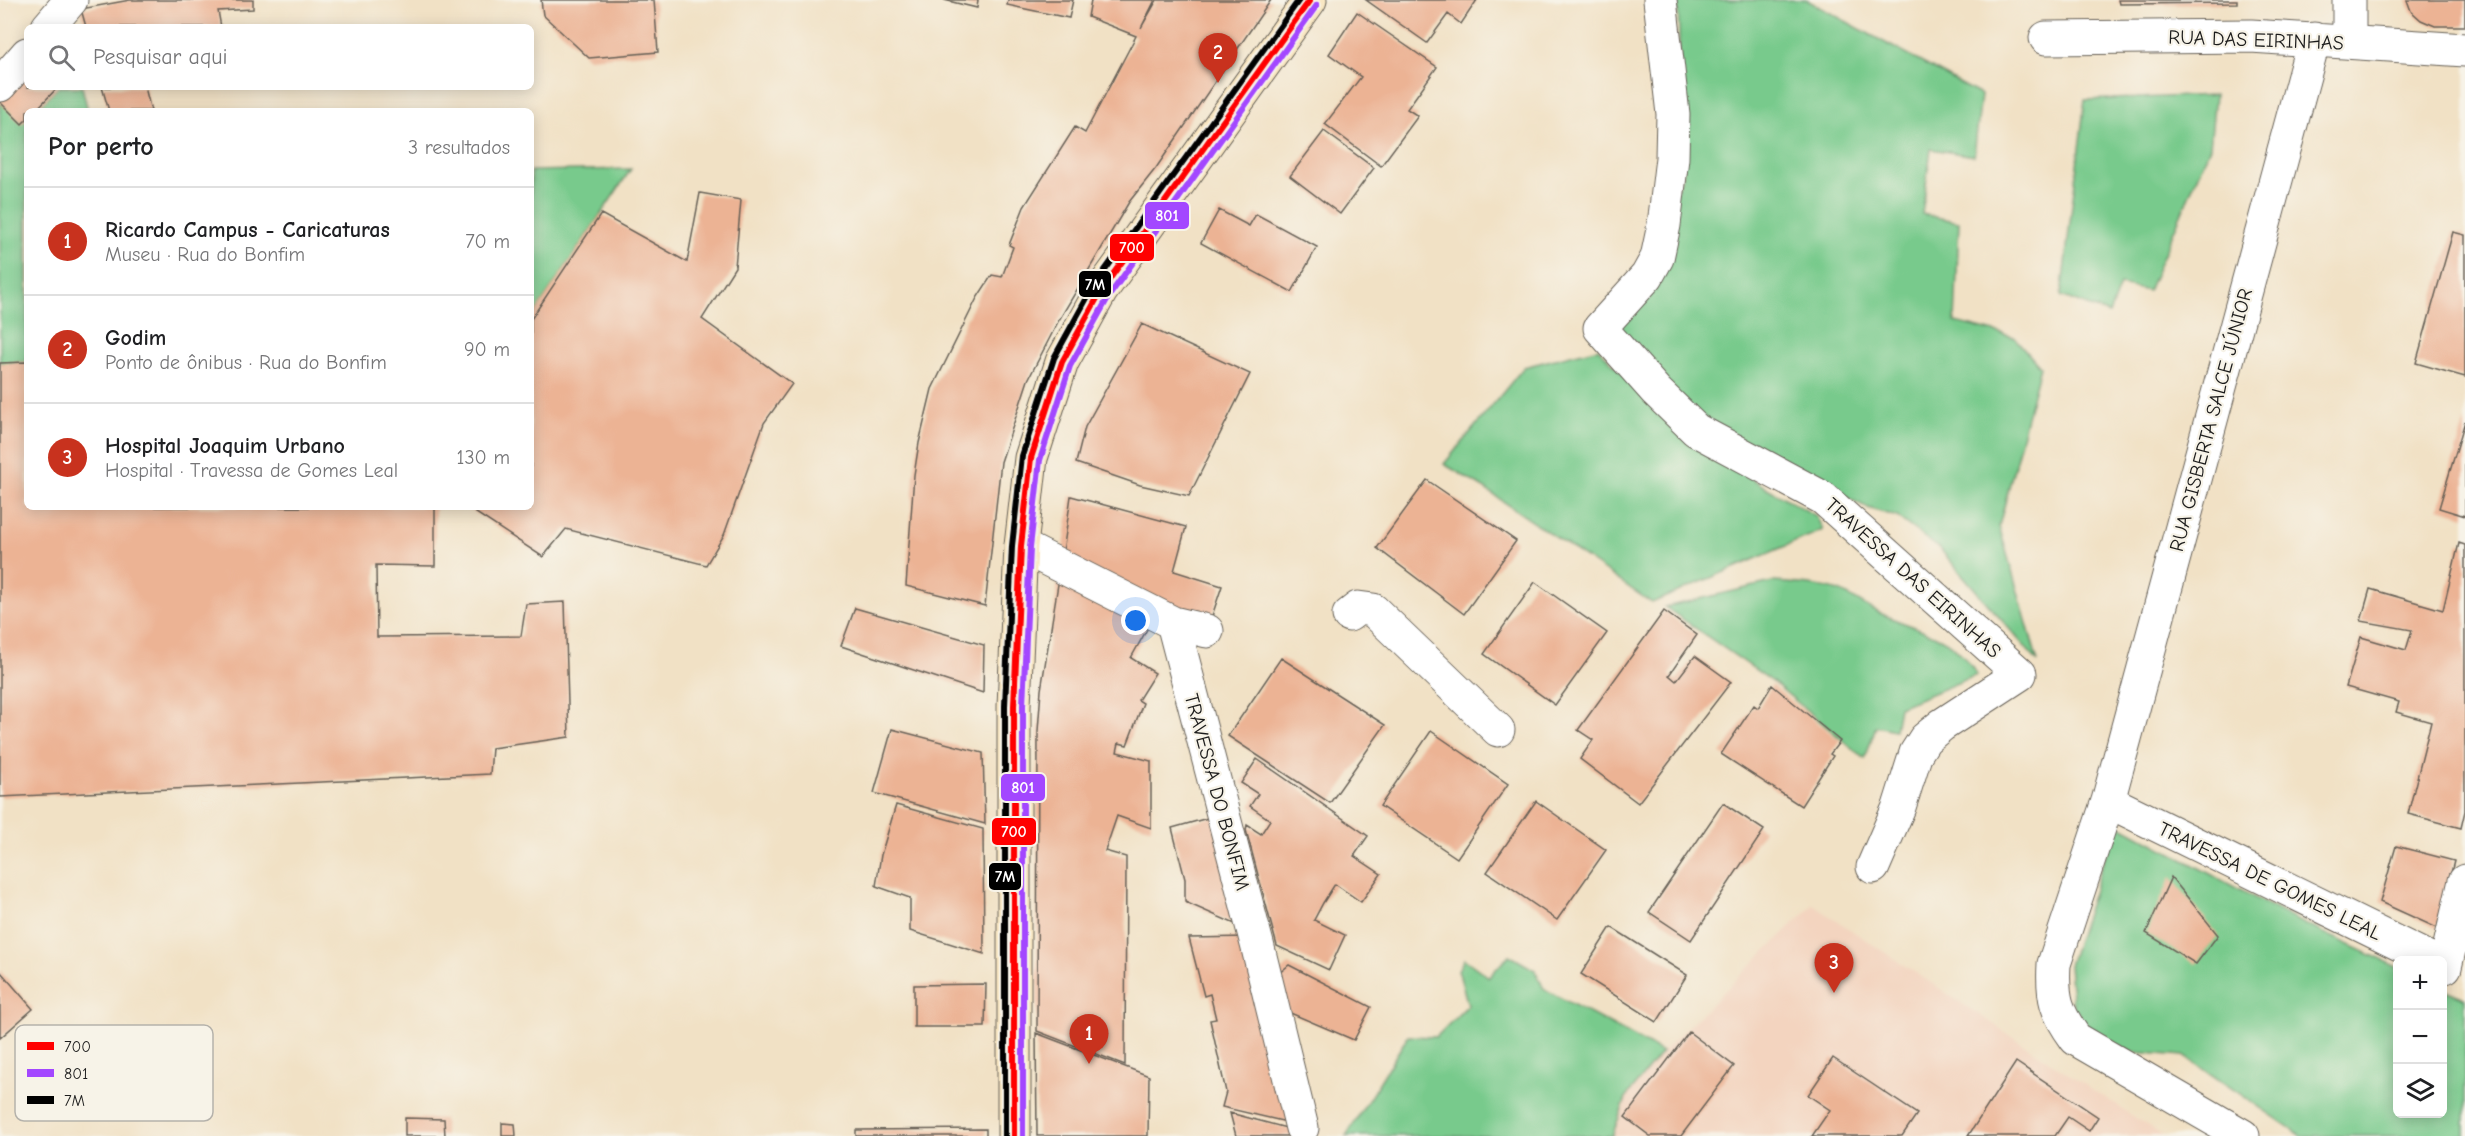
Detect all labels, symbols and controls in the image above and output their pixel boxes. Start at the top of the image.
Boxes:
search box [24,24,534,90]
street label: RUA DAS EIRINHAS [2168,25,2344,55]
pin: 2 [1198,34,1238,83]
icon: search [45,41,78,74]
text: Pesquisar aqui [93,44,228,70]
text: Por perto [48,132,154,162]
text: 3 resultados [408,136,510,159]
line badge: 801 [1144,201,1190,230]
text: 801 [1155,207,1179,225]
text: Ricardo Campus - Caricaturas [105,217,390,243]
text: 1 [64,230,71,253]
text: 70 m [465,230,510,253]
line badge: 700 [1109,233,1155,262]
text: 700 [1119,239,1145,257]
text: Museu · Rua do Bonfim [105,243,305,266]
line badge: 7M [1078,270,1112,298]
text: 7M [1085,276,1105,294]
street label: RUA GISBERTA SALCE JÚNIOR [2164,286,2257,554]
text: Godim [105,325,166,351]
text: 2 [63,338,72,361]
text: 90 m [464,338,510,361]
text: Ponto de ônibus · Rua do Bonfim [105,351,387,374]
text: Hospital Joaquim Urbano [105,433,345,459]
text: 3 [63,446,72,469]
text: 130 m [457,446,510,469]
text: Hospital · Travessa de Gomes Leal [105,459,398,482]
street label: TRAVESSA DAS EIRINHAS [1821,493,2005,663]
your location [1121,606,1150,635]
street label: TRAVESSA DO BONFIM [1180,691,1254,893]
line badge: 801 [1000,773,1046,802]
text: 801 [1011,779,1035,797]
line badge: 700 [991,817,1037,846]
street label: TRAVESSA DE GOMES LEAL [2155,817,2385,945]
text: 700 [1001,823,1027,841]
line badge: 7M [988,862,1022,891]
text: 7M [995,868,1015,886]
pin: 3 [1814,944,1854,993]
map controls [2393,956,2447,1118]
button: + [2393,956,2447,1010]
button: − [2393,1010,2447,1064]
pin: 1 [1070,1014,1108,1064]
legend [15,1025,213,1121]
text: 700 [64,1038,91,1056]
button: layers [2393,1064,2447,1118]
text: 801 [64,1065,88,1083]
text: 7M [64,1092,85,1110]

